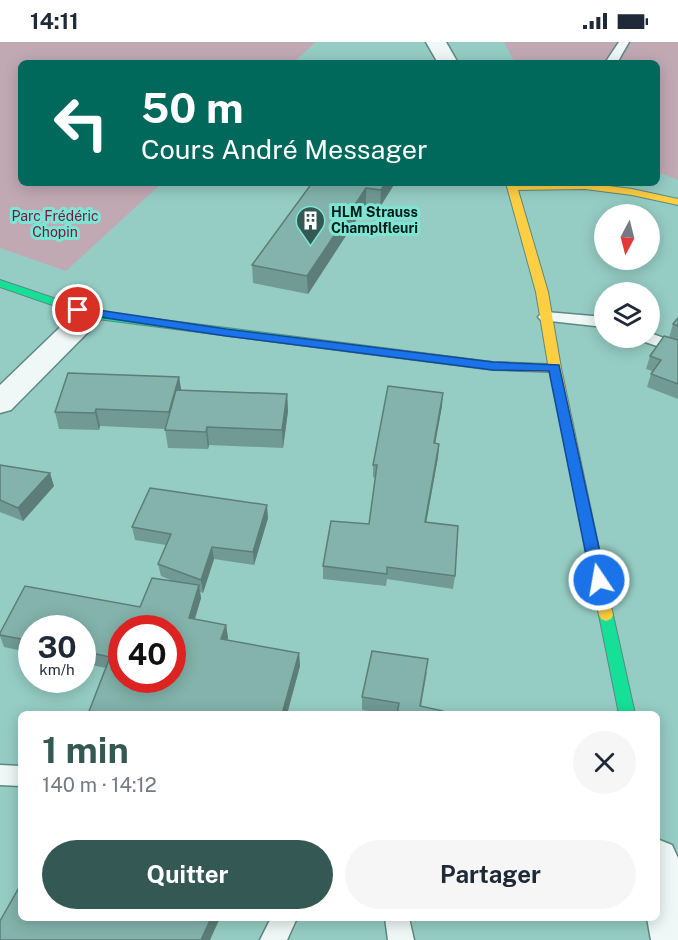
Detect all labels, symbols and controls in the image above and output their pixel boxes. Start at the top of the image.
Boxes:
text: 14:11 [30,8,79,34]
text: 50 m [141,83,244,132]
icon: left [42,84,120,162]
text: Cours André Messager [141,133,428,165]
building icon: HLM Strauss Champlfleuri [294,204,326,246]
place label: HLM Strauss Champlfleuri [331,204,418,236]
north arrow [594,204,660,270]
map controls [594,204,660,348]
park label: Parc Frédéric Chopin [11,208,99,240]
button: layers [594,282,660,348]
pin [52,284,103,335]
icon: arrive [61,293,94,326]
position arrow [567,548,631,612]
speed limit sign: 40 [108,615,186,693]
text: 30 [37,629,77,665]
text: km/h [39,661,75,678]
text: 1 min [42,729,129,771]
button: close [573,731,636,794]
text: 140 m · 14:12 [42,773,157,797]
button: Quitter [42,840,333,909]
button: Partager [345,840,636,909]

